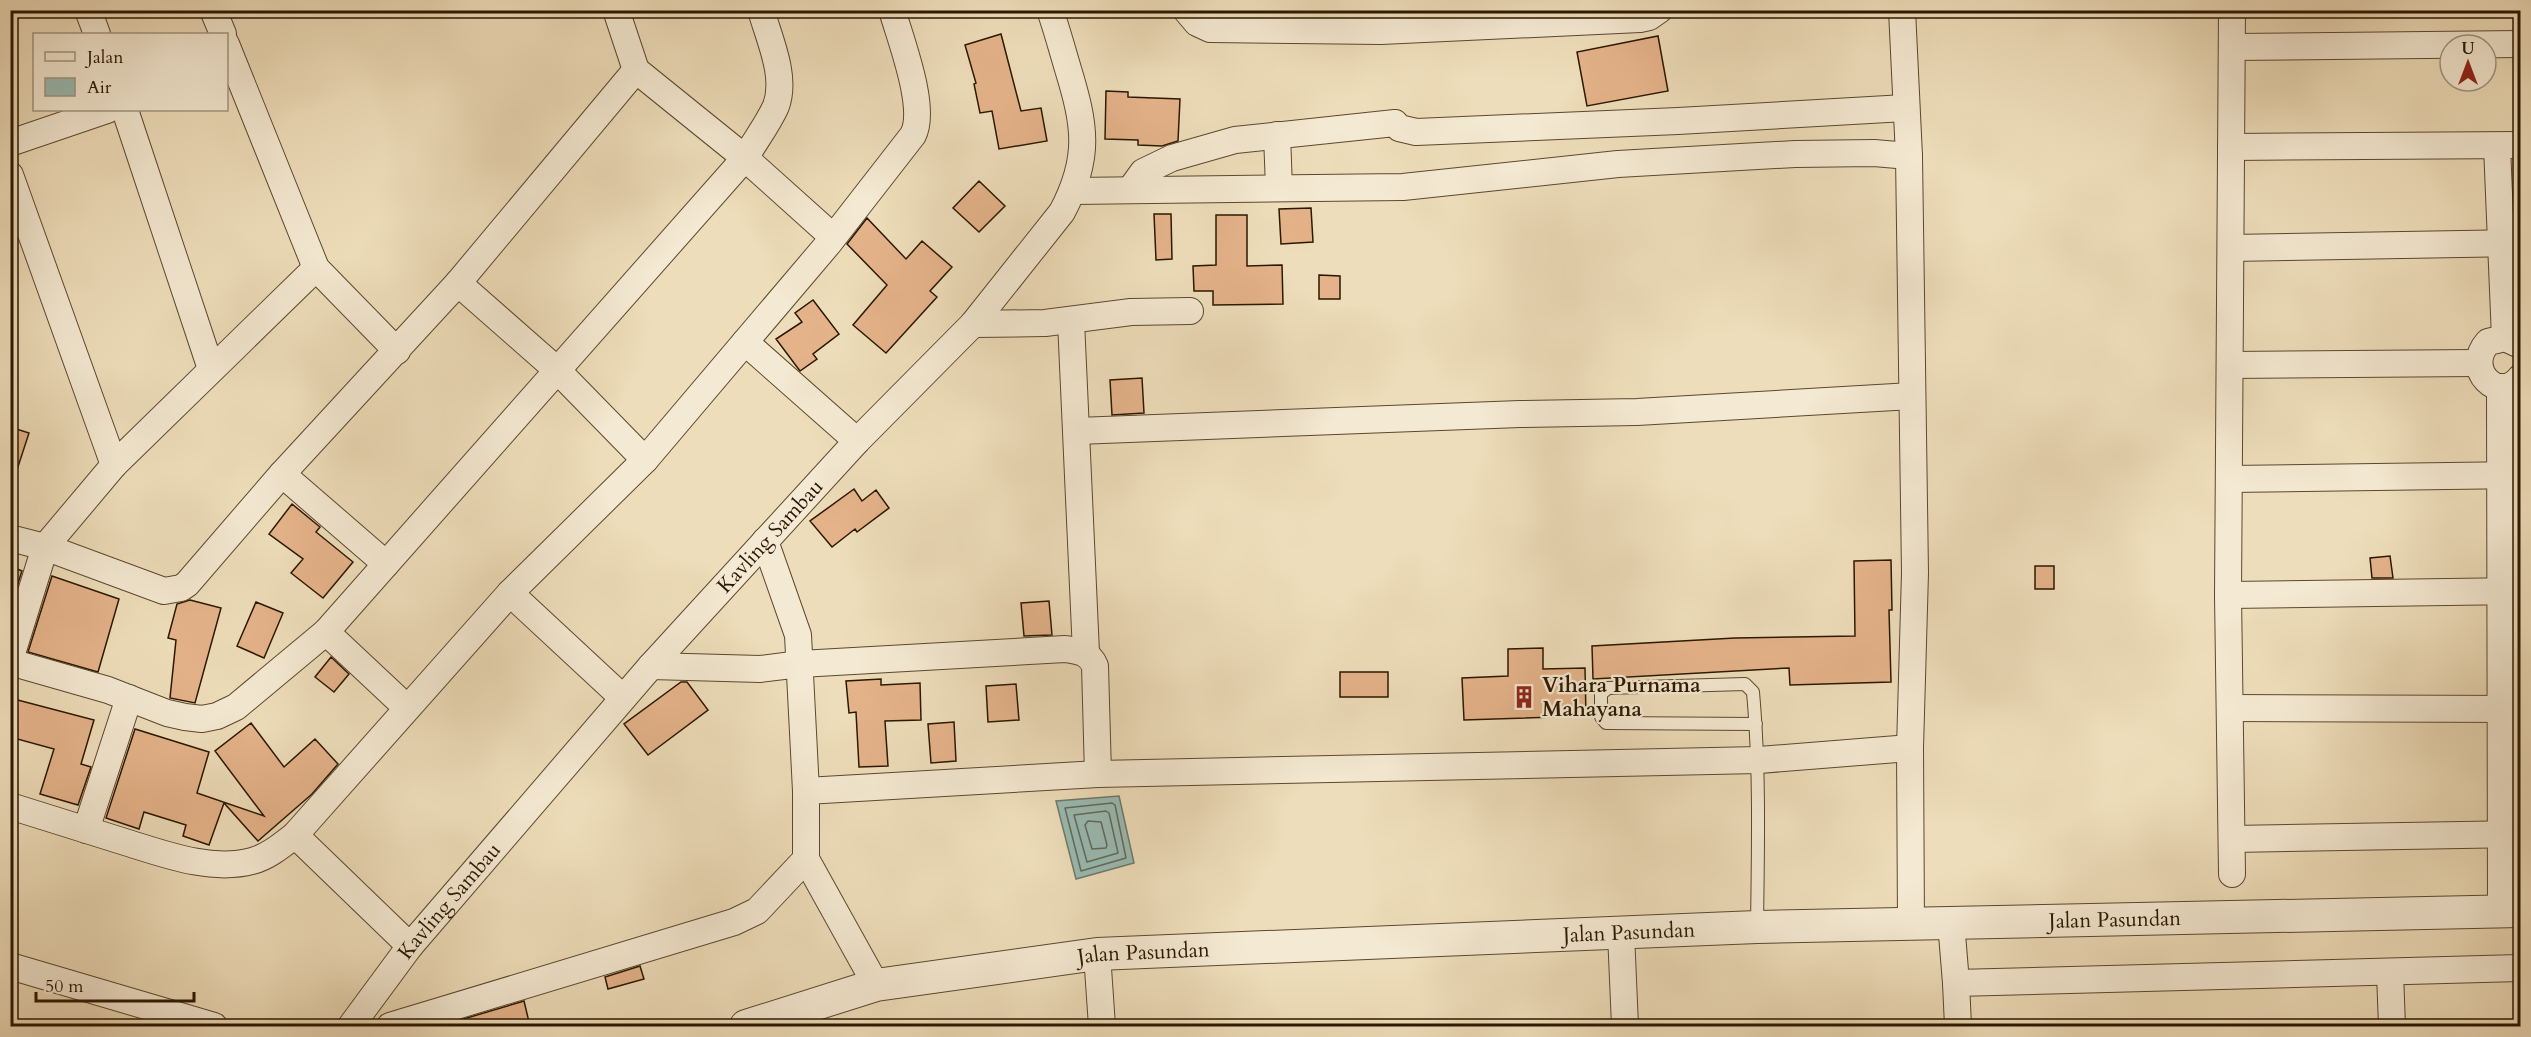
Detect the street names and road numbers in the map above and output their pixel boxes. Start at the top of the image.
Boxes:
street label: Kavling Sambau [711,473,830,600]
street label: Kavling Sambau [391,837,508,965]
street label: Jalan Pasundan [2045,904,2181,936]
street label: Jalan Pasundan [1559,916,1696,950]
street label: Jalan Pasundan [1073,935,1210,972]

